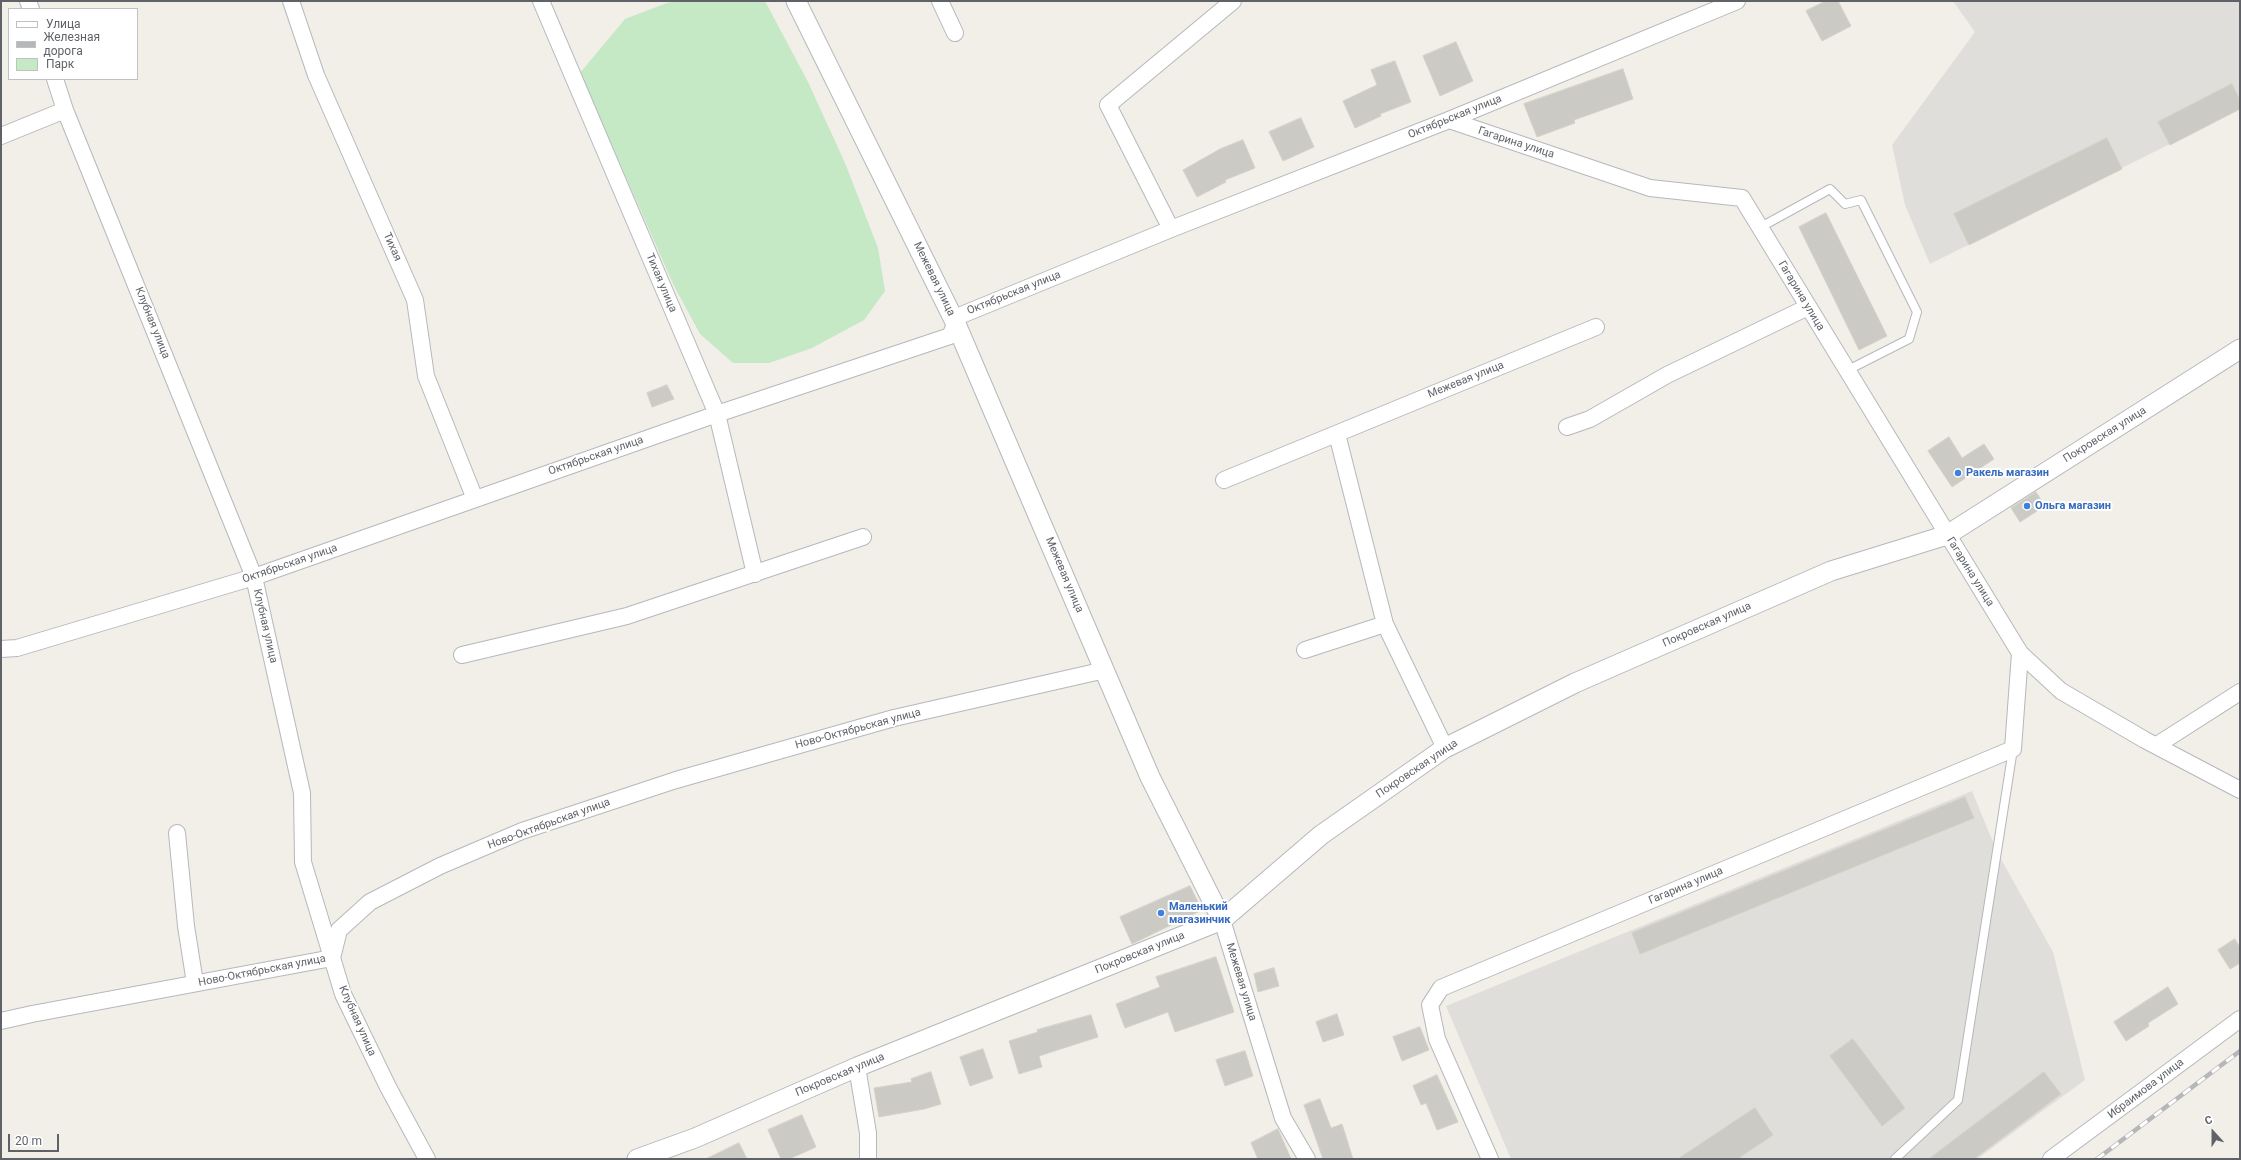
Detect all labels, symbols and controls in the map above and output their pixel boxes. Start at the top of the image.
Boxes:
legend [8,8,138,80]
text: Улица [46,17,81,31]
text: Железная дорога [44,30,100,58]
text: Парк [46,57,74,71]
street label: Октябрьская улица [1406,92,1504,142]
street label: Гагарина улица [1476,124,1556,162]
street label: Тихая [380,231,404,263]
street label: Межевая улица [910,240,958,318]
street label: Тихая улица [643,252,679,314]
street label: Гагарина улица [1775,259,1827,333]
street label: Октябрьская улица [965,268,1063,318]
street label: Клубная улица [132,285,172,361]
street label: Межевая улица [1426,359,1506,401]
street label: Покровская улица [2061,404,2149,466]
street label: Октябрьская улица [547,434,645,478]
place label: Ракель магазин [1966,466,2049,480]
marker: Ракель магазин [1953,468,1963,478]
place label: Ольга магазин [2035,499,2111,513]
marker: Ольга магазин [2022,501,2032,511]
street label: Межевая улица [1042,535,1086,615]
street label: Гагарина улица [1943,535,1997,609]
street label: Октябрьская улица [241,542,339,586]
street label: Клубная улица [250,588,280,664]
street label: Покровская улица [1661,600,1753,650]
street label: Ново-Октябрьская улица [794,706,922,752]
street label: Покровская улица [1374,737,1460,801]
street label: Ново-Октябрьская улица [486,796,612,852]
street label: Гагарина улица [1647,864,1725,908]
place label: Маленький магазинчик [1169,900,1230,926]
marker: Маленький магазинчик [1156,908,1166,918]
street label: Покровская улица [1093,929,1187,977]
street label: Межевая улица [1223,941,1259,1023]
street label: Ново-Октябрьская улица [197,952,327,990]
street label: Клубная улица [336,984,378,1058]
street label: Покровская улица [793,1050,887,1100]
street label: Ибраимова улица [2105,1056,2187,1122]
north arrow [2193,1112,2233,1152]
text: С [2203,1113,2214,1128]
scale bar [10,1126,61,1152]
text: 20 m [15,1134,42,1148]

